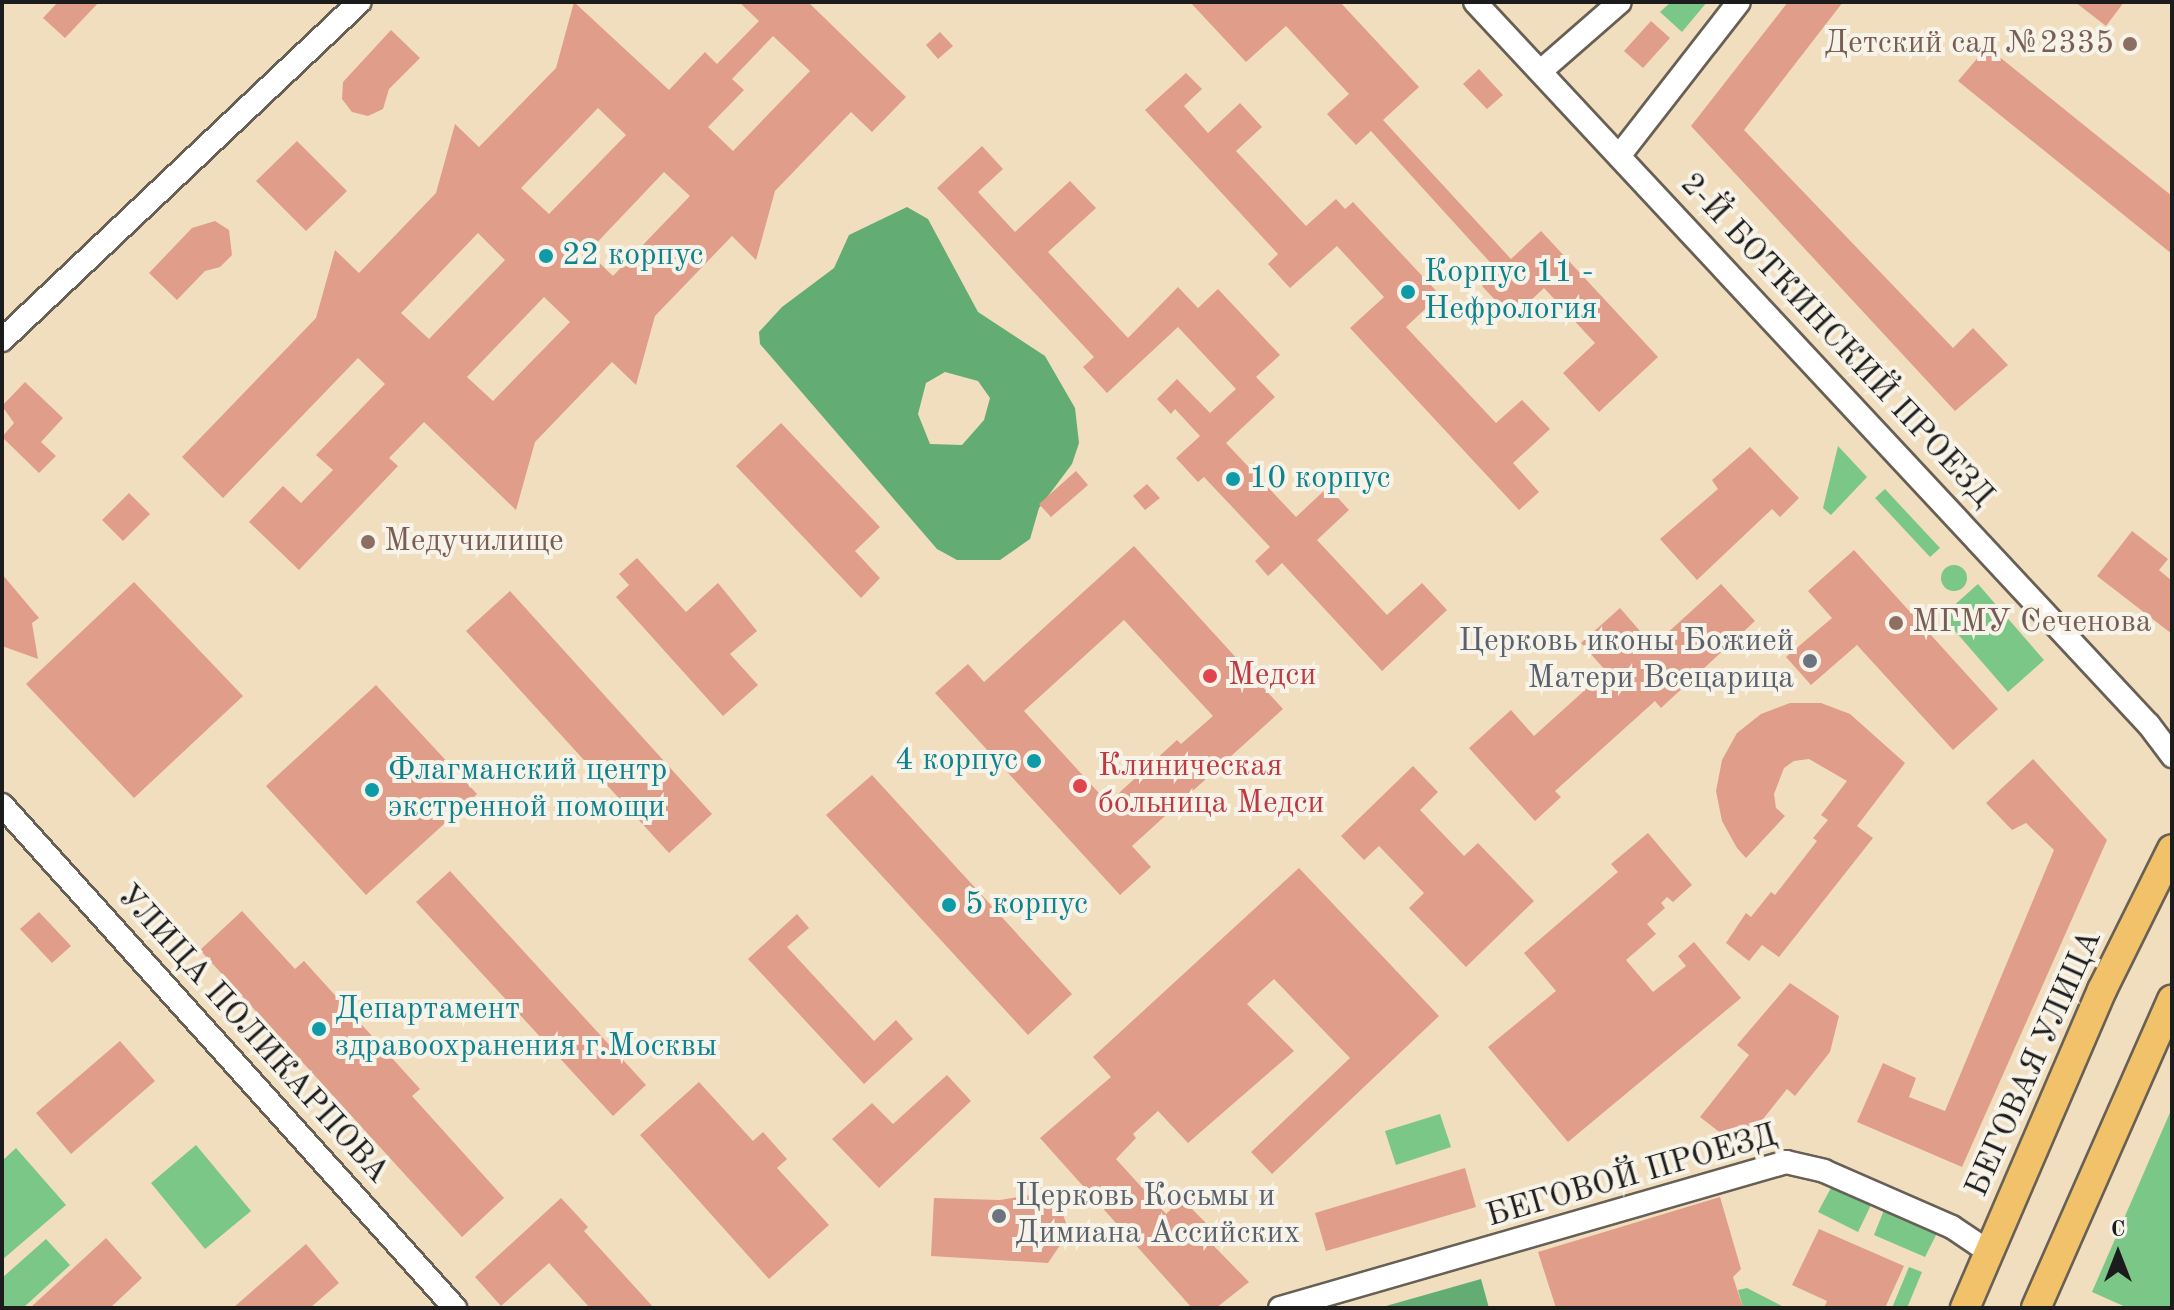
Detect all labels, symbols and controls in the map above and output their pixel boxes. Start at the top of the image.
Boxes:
place label: Детский сад №2335 [1824,25,2114,63]
marker: Детский сад №2335 [2121,35,2139,53]
street label: 2-Й БОТКИНСКИЙ ПРОЕЗД [1671,166,2001,516]
place label: 22 корпус [562,237,704,275]
marker: 22 корпус [537,247,555,265]
place label: Корпус 11 - Нефрология [1424,255,1597,330]
marker: Корпус 11 - Нефрология [1399,283,1417,301]
place label: 10 корпус [1249,460,1391,498]
marker: 10 корпус [1224,470,1242,488]
place label: Медучилище [384,523,564,561]
marker: Медучилище [359,533,377,551]
place label: МГМУ Сеченова [1912,604,2152,642]
marker: МГМУ Сеченова [1887,614,1905,632]
place label: Церковь иконы Божией Матери Всецарица [1459,624,1794,699]
marker: Церковь иконы Божией Матери Всецарица [1801,652,1819,670]
place label: Медси [1228,657,1316,695]
marker: Медси [1199,665,1221,687]
place label: 4 корпус [895,742,1018,780]
place label: Клиническая больница Медси [1098,749,1325,824]
marker: 4 корпус [1025,752,1043,770]
place label: Флагманский центр экстренной помощи [388,753,667,828]
marker: Клиническая больница Медси [1069,775,1091,797]
marker: Флагманский центр экстренной помощи [363,781,381,799]
street label: УЛИЦА ПОЛИКАРПОВА [108,878,396,1192]
place label: 5 корпус [965,886,1088,924]
marker: 5 корпус [940,896,958,914]
street label: БЕГОВАЯ УЛИЦА [1959,925,2111,1203]
place label: Департамент здравоохранения г.Москвы [335,992,717,1067]
marker: Департамент здравоохранения г.Москвы [310,1020,328,1038]
street label: БЕГОВОЙ ПРОЕЗД [1482,1117,1782,1237]
place label: Церковь Косьмы и Димиана Ассийских [1015,1179,1300,1254]
marker: Церковь Косьмы и Димиана Ассийских [990,1207,1008,1225]
north arrow [2078,1214,2158,1294]
text: С [2111,1219,2125,1241]

